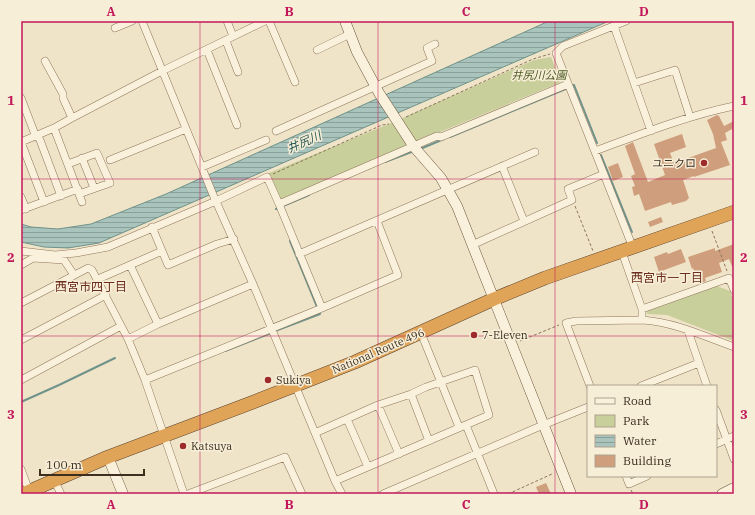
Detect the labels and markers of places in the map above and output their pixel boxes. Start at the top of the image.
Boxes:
place label: ユニクロ [652,156,696,170]
marker: ユニクロ [699,158,709,168]
place label: 7-Eleven [482,328,528,342]
marker: 7-Eleven [469,330,479,340]
place label: Sukiya [276,373,311,387]
marker: Sukiya [263,375,273,385]
place label: Katsuya [191,439,232,453]
marker: Katsuya [178,441,188,451]

